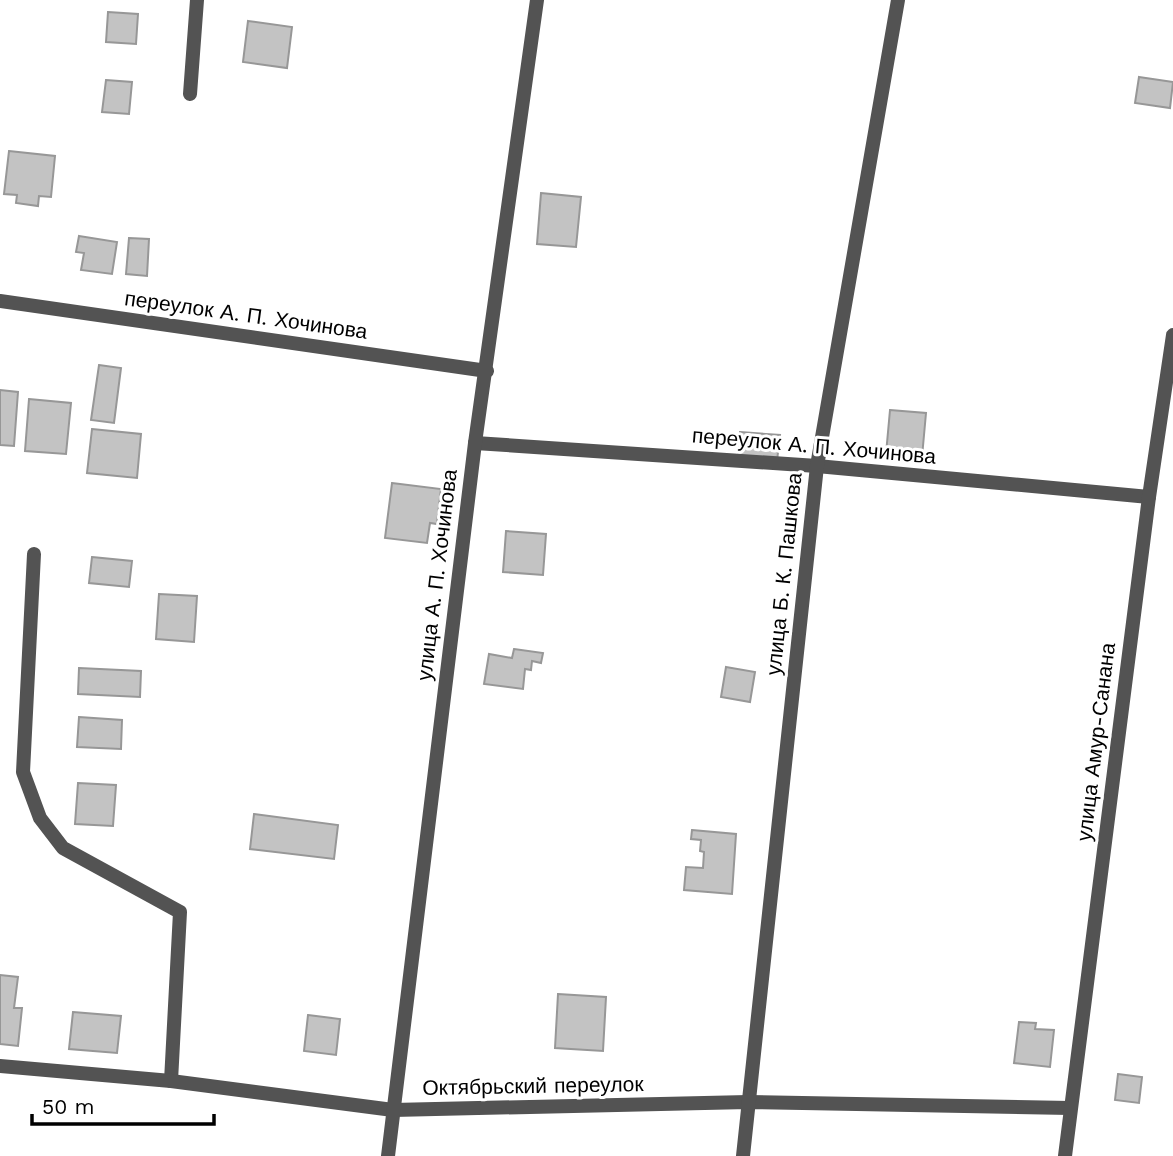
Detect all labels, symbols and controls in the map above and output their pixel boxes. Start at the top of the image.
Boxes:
street label: переулок А. П. Хочинова [123,285,369,344]
street label: переулок А. П. Хочинова [691,422,937,469]
street label: улица А. П. Хочинова [411,467,462,682]
street label: улица Б. К. Пашкова [760,471,807,677]
street label: улица Амур-Санана [1071,641,1120,843]
street label: Октябрьский переулок [422,1071,645,1100]
scale bar [32,1082,214,1126]
text: 50 m [42,1094,94,1119]

